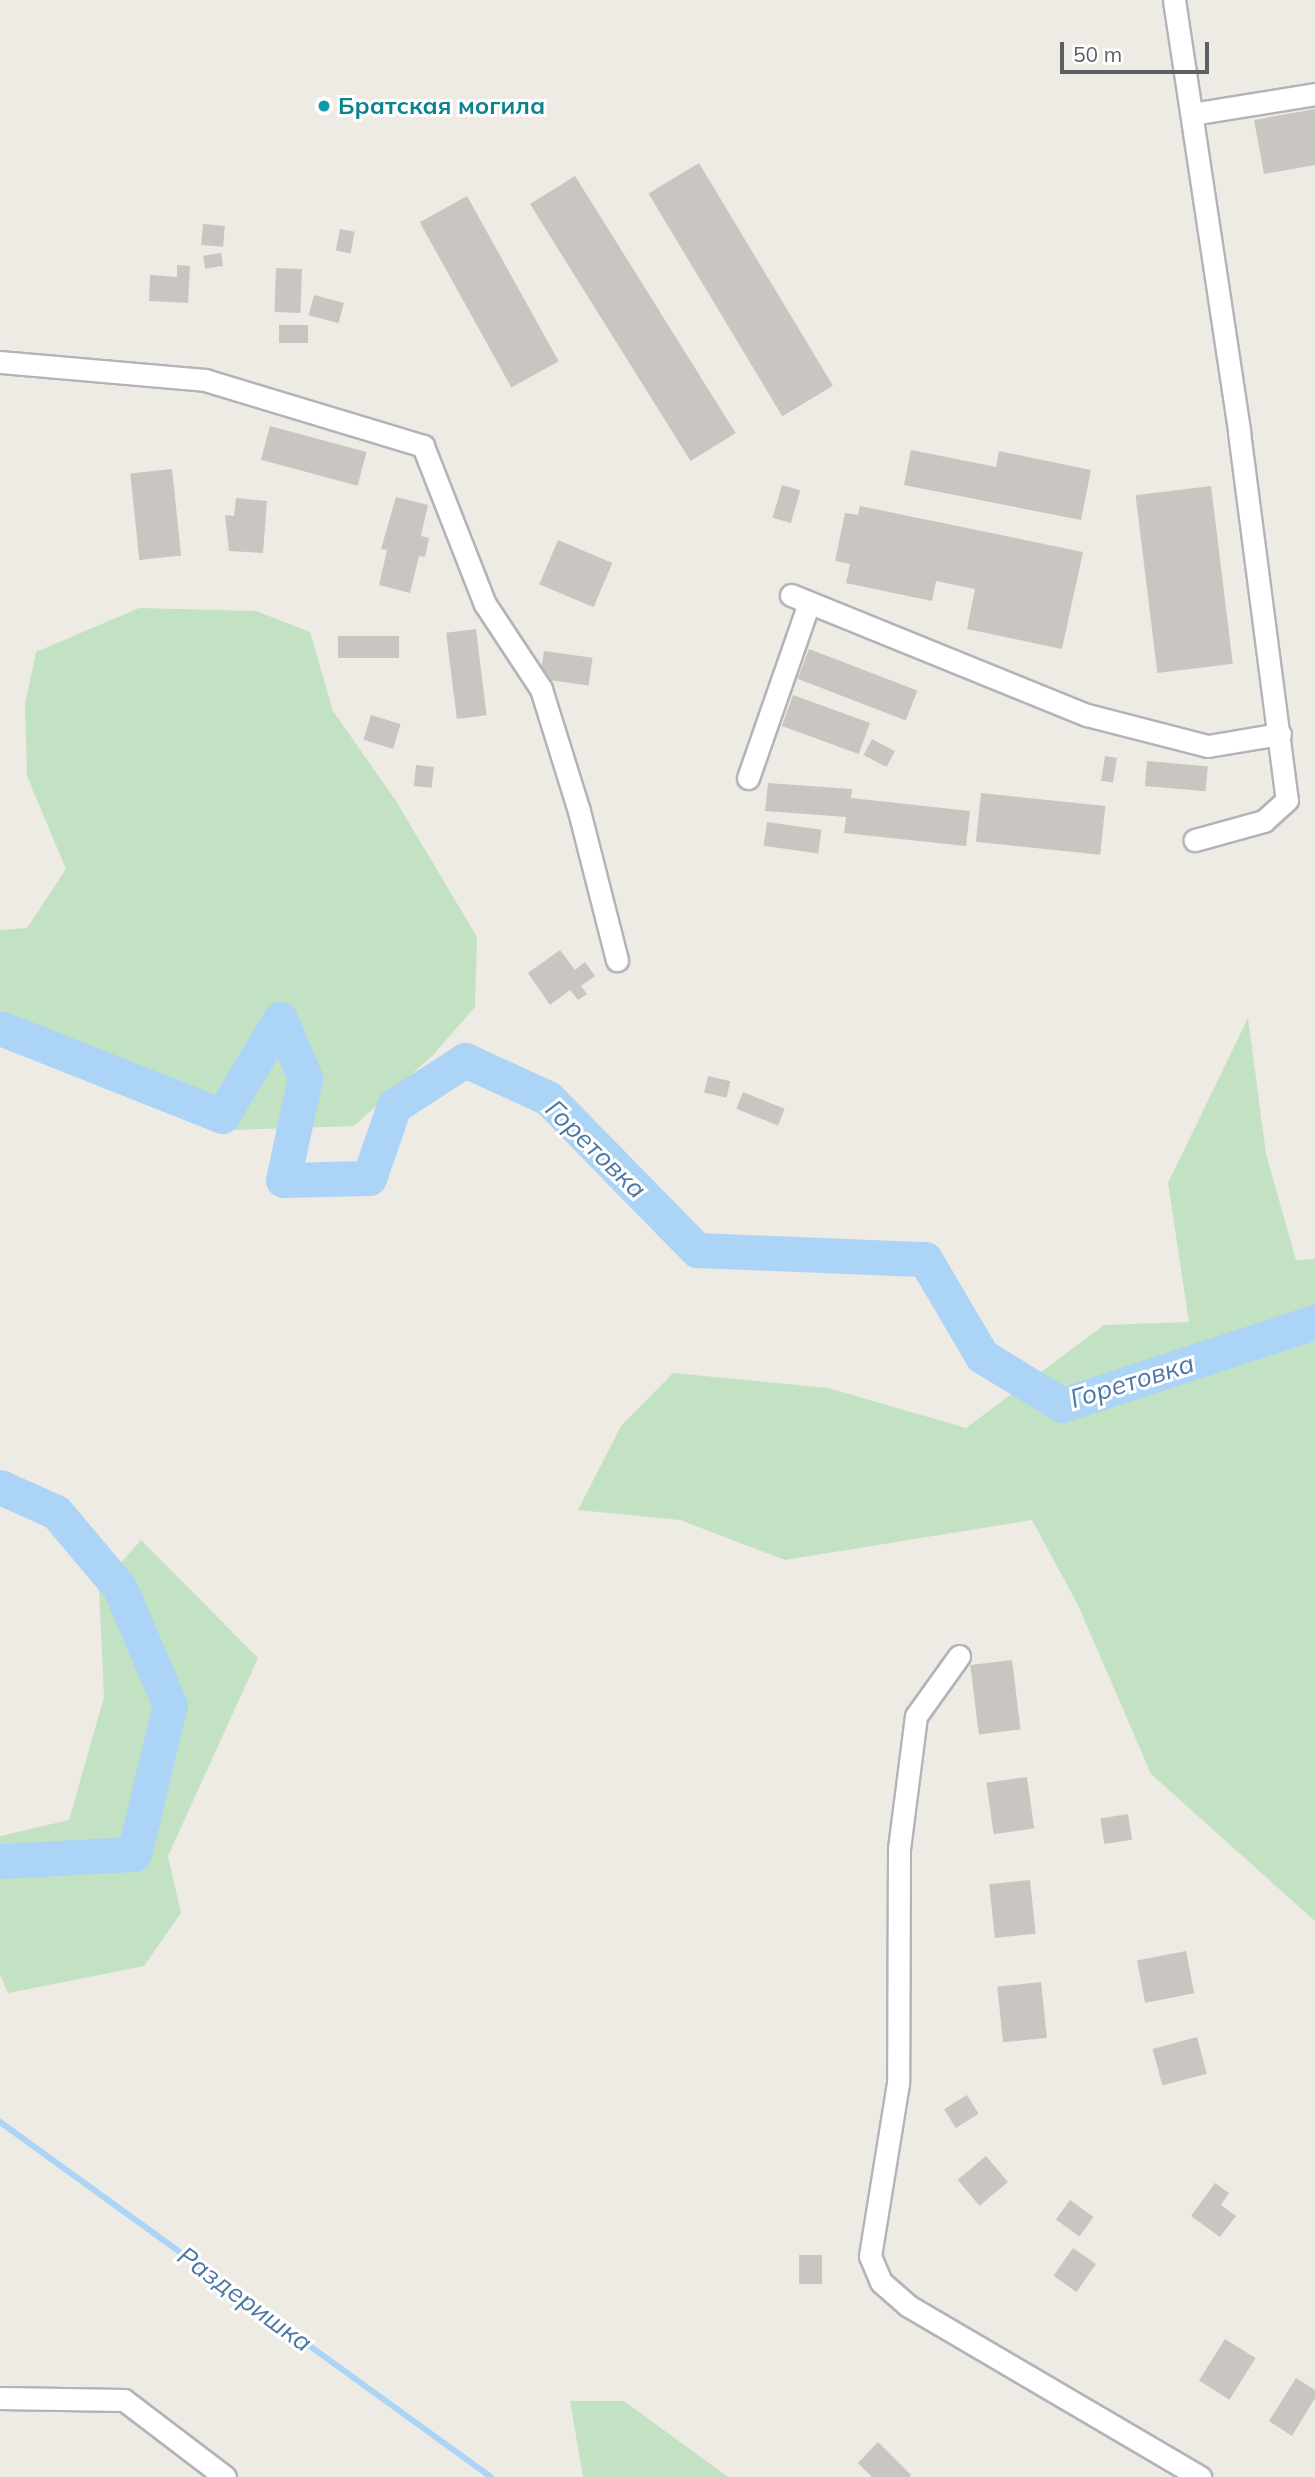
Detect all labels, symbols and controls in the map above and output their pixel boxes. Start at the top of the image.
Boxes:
scale bar [1063,28,1212,72]
text: 50 m [1073,41,1122,67]
place label: Братская могила [338,92,545,120]
marker: Братская могила [316,98,332,114]
water label: Горетовка [539,1093,653,1205]
water label: Горетовка [1066,1347,1198,1415]
water label: Раздеришка [172,2240,318,2358]

